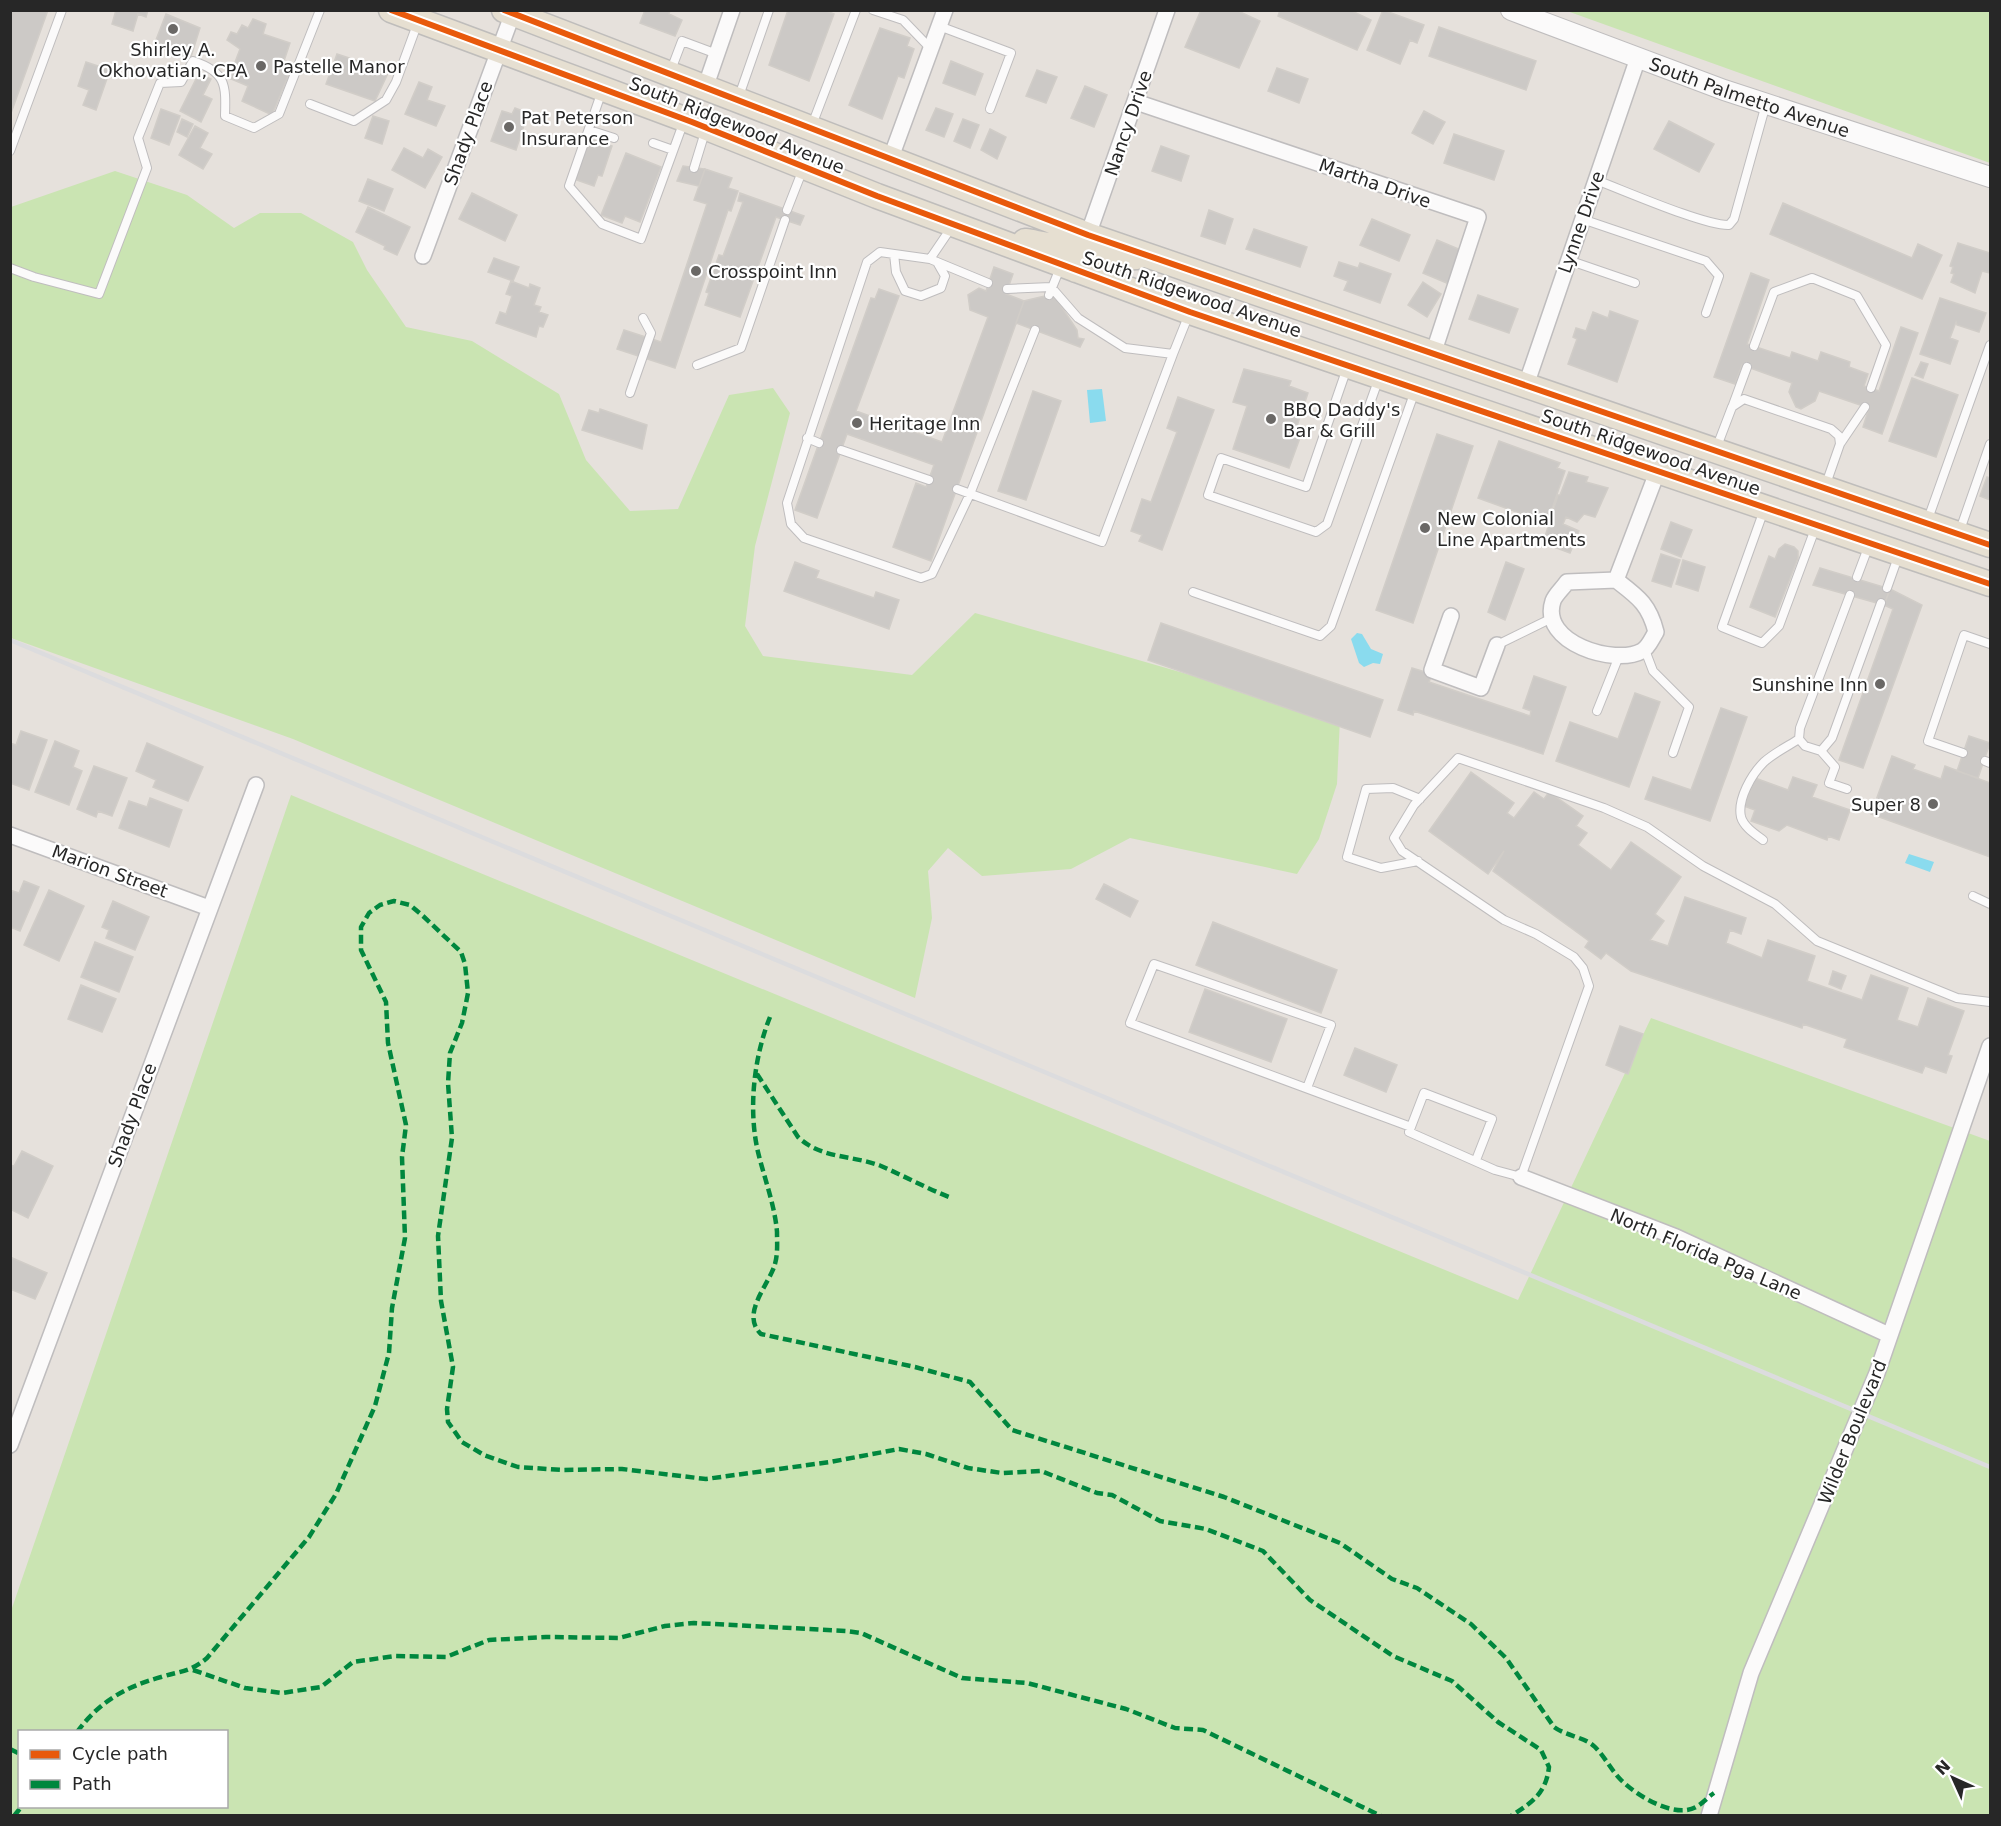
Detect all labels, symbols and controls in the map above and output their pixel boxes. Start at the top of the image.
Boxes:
marker: Shirley A. Okhovatian, CPA [166,22,180,36]
place label: Shirley A. Okhovatian, CPA [98,39,248,81]
street label: South Palmetto Avenue [1647,52,1853,141]
place label: Pastelle Manor [273,56,405,77]
marker: Pastelle Manor [254,59,268,73]
street label: Nancy Drive [1100,67,1156,179]
street label: South Ridgewood Avenue [626,72,848,178]
street label: Shady Place [439,78,497,188]
place label: Pat Peterson Insurance [521,107,633,149]
marker: Pat Peterson Insurance [502,120,516,134]
street label: Martha Drive [1316,154,1434,212]
street label: Lynne Drive [1554,168,1608,276]
street label: South Ridgewood Avenue [1080,247,1304,341]
place label: Crosspoint Inn [708,261,837,282]
marker: Crosspoint Inn [689,264,703,278]
place label: BBQ Daddy's Bar & Grill [1283,399,1400,441]
street label: South Ridgewood Avenue [1539,405,1763,499]
marker: BBQ Daddy's Bar & Grill [1264,412,1278,426]
place label: Heritage Inn [869,413,980,434]
marker: Heritage Inn [850,416,864,430]
place label: New Colonial Line Apartments [1437,508,1586,550]
marker: New Colonial Line Apartments [1418,521,1432,535]
place label: Sunshine Inn [1752,674,1868,695]
marker: Sunshine Inn [1873,677,1887,691]
place label: Super 8 [1851,794,1921,815]
marker: Super 8 [1926,797,1940,811]
street label: Marion Street [49,840,171,902]
street label: Shady Place [103,1060,161,1170]
street label: North Florida Pga Lane [1607,1204,1805,1304]
street label: Wilder Boulevard [1813,1357,1891,1507]
legend [18,1730,228,1808]
text: Cycle path [72,1743,168,1764]
north arrow [1923,1748,1983,1808]
text: N [1931,1756,1954,1779]
text: Path [72,1773,112,1794]

